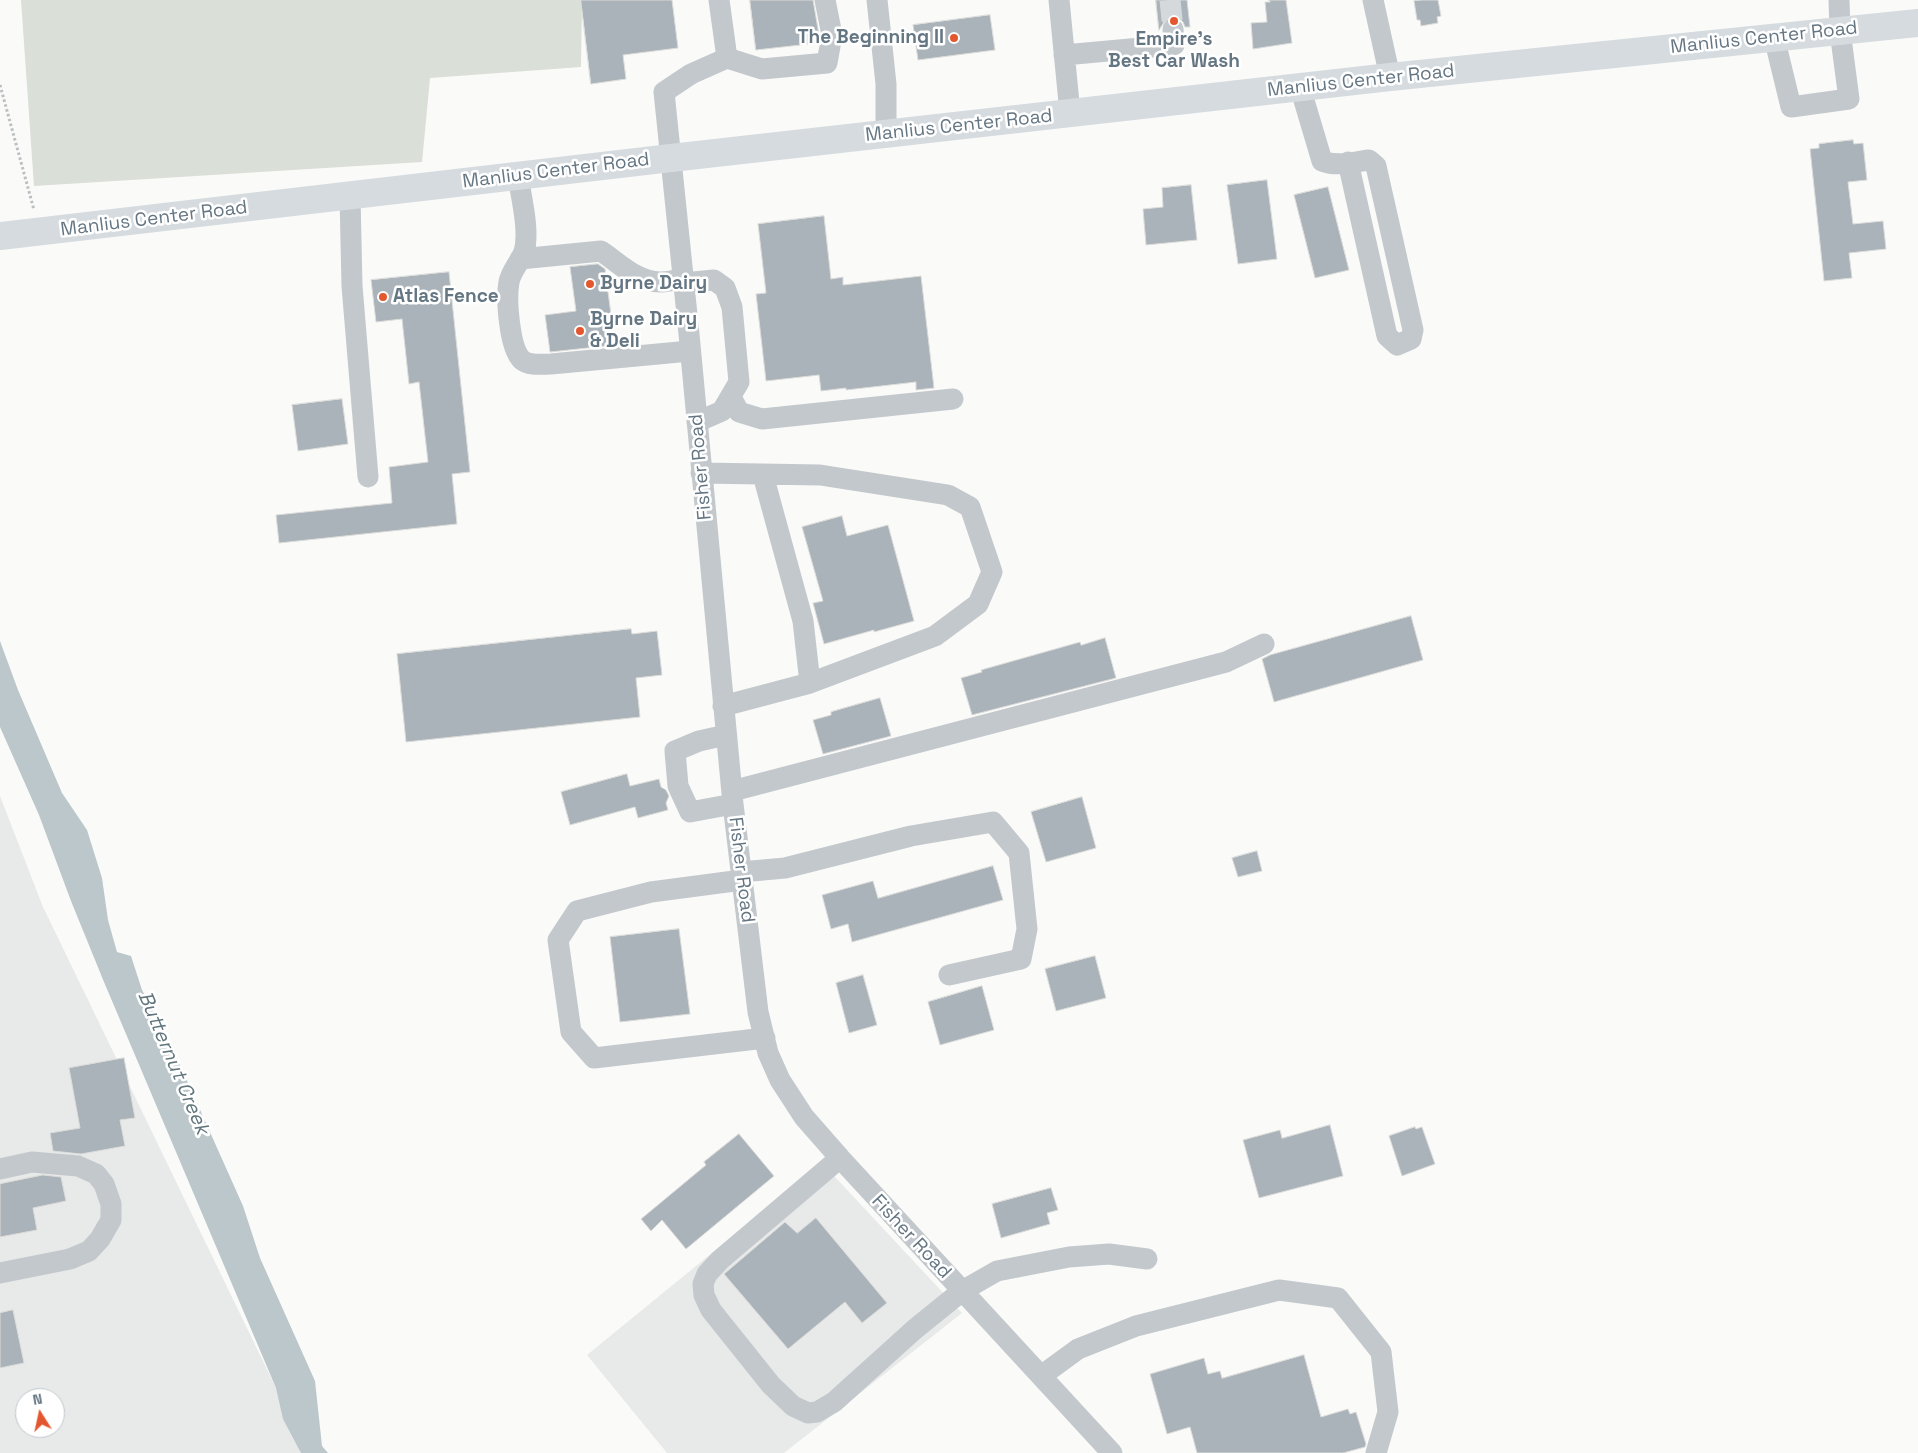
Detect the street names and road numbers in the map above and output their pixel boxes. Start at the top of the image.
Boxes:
street label: Manlius Center Road [1669,17,1859,59]
street label: Manlius Center Road [1266,60,1456,102]
street label: Manlius Center Road [864,105,1054,147]
street label: Manlius Center Road [461,148,651,194]
street label: Manlius Center Road [59,196,249,242]
street label: Fisher Road [685,413,717,521]
street label: Fisher Road [723,816,759,924]
street label: Fisher Road [866,1190,956,1284]

